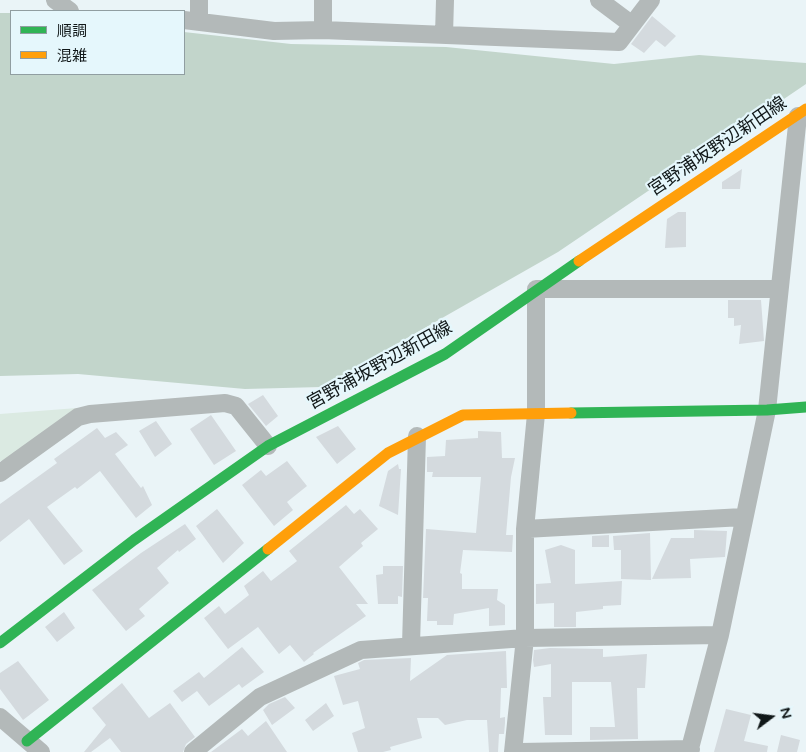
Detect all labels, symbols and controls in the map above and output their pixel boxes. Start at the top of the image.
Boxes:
legend [10,10,185,75]
text: 順調 [57,22,87,40]
text: 混雑 [57,47,87,65]
street label: 宮野浦坂野辺新田線 [645,93,791,201]
street label: 宮野浦坂野辺新田線 [304,317,456,415]
north arrow [746,692,796,742]
text: N [776,705,796,721]

